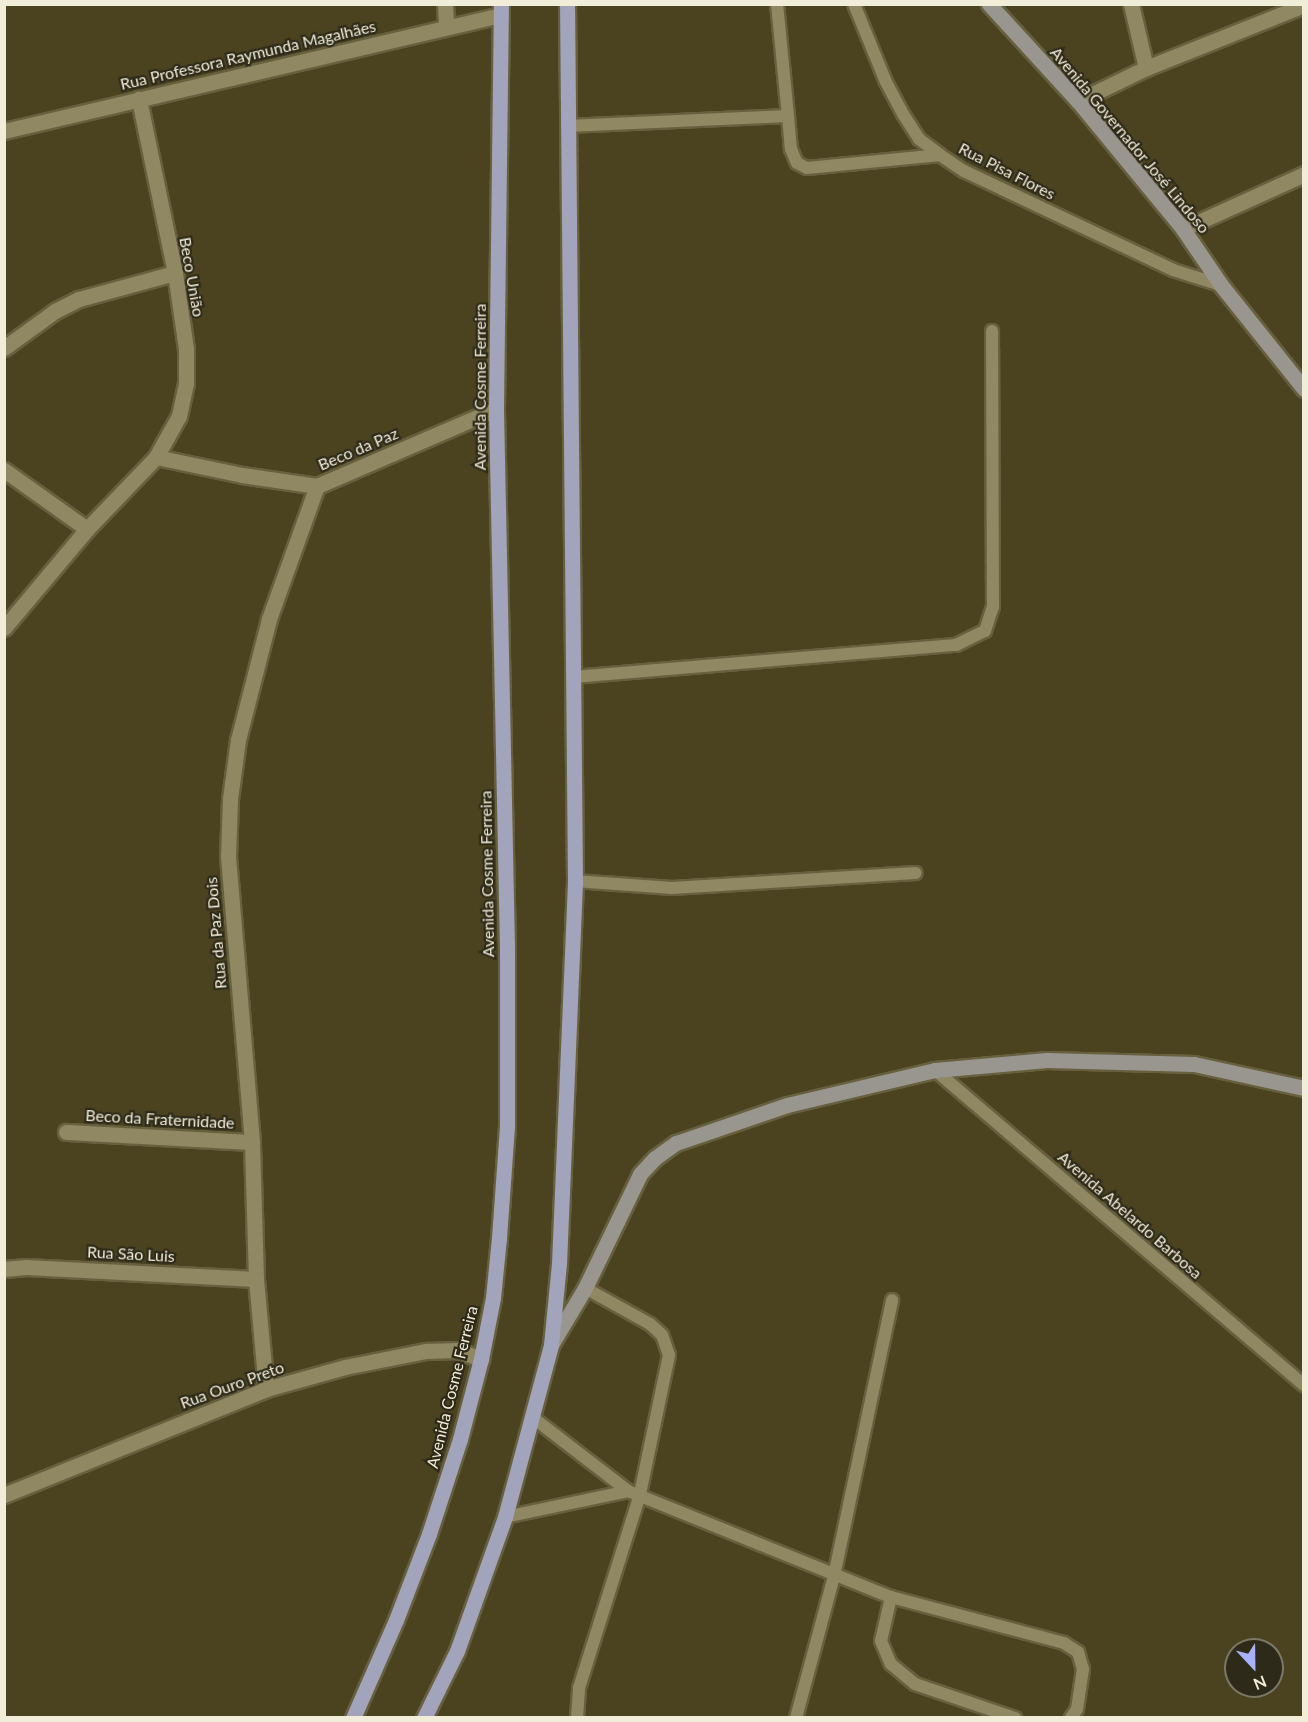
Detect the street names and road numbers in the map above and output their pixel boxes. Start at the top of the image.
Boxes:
street label: Rua Professora Raymunda Magalhães [118,16,378,94]
street label: Avenida Governador José Lindoso [1046,43,1214,237]
street label: Rua Pisa Flores [956,138,1058,204]
street label: Beco União [176,236,208,318]
street label: Avenida Cosme Ferreira [470,304,490,470]
street label: Beco da Paz [315,424,401,474]
street label: Avenida Cosme Ferreira [476,790,498,958]
street label: Rua da Paz Dois [202,876,230,990]
street label: Beco da Fraternidade [85,1106,235,1132]
street label: Avenida Abelardo Barbosa [1054,1147,1206,1283]
street label: Rua São Luis [87,1242,175,1266]
street label: Avenida Cosme Ferreira [423,1304,481,1470]
street label: Rua Ouro Preto [177,1357,287,1413]

